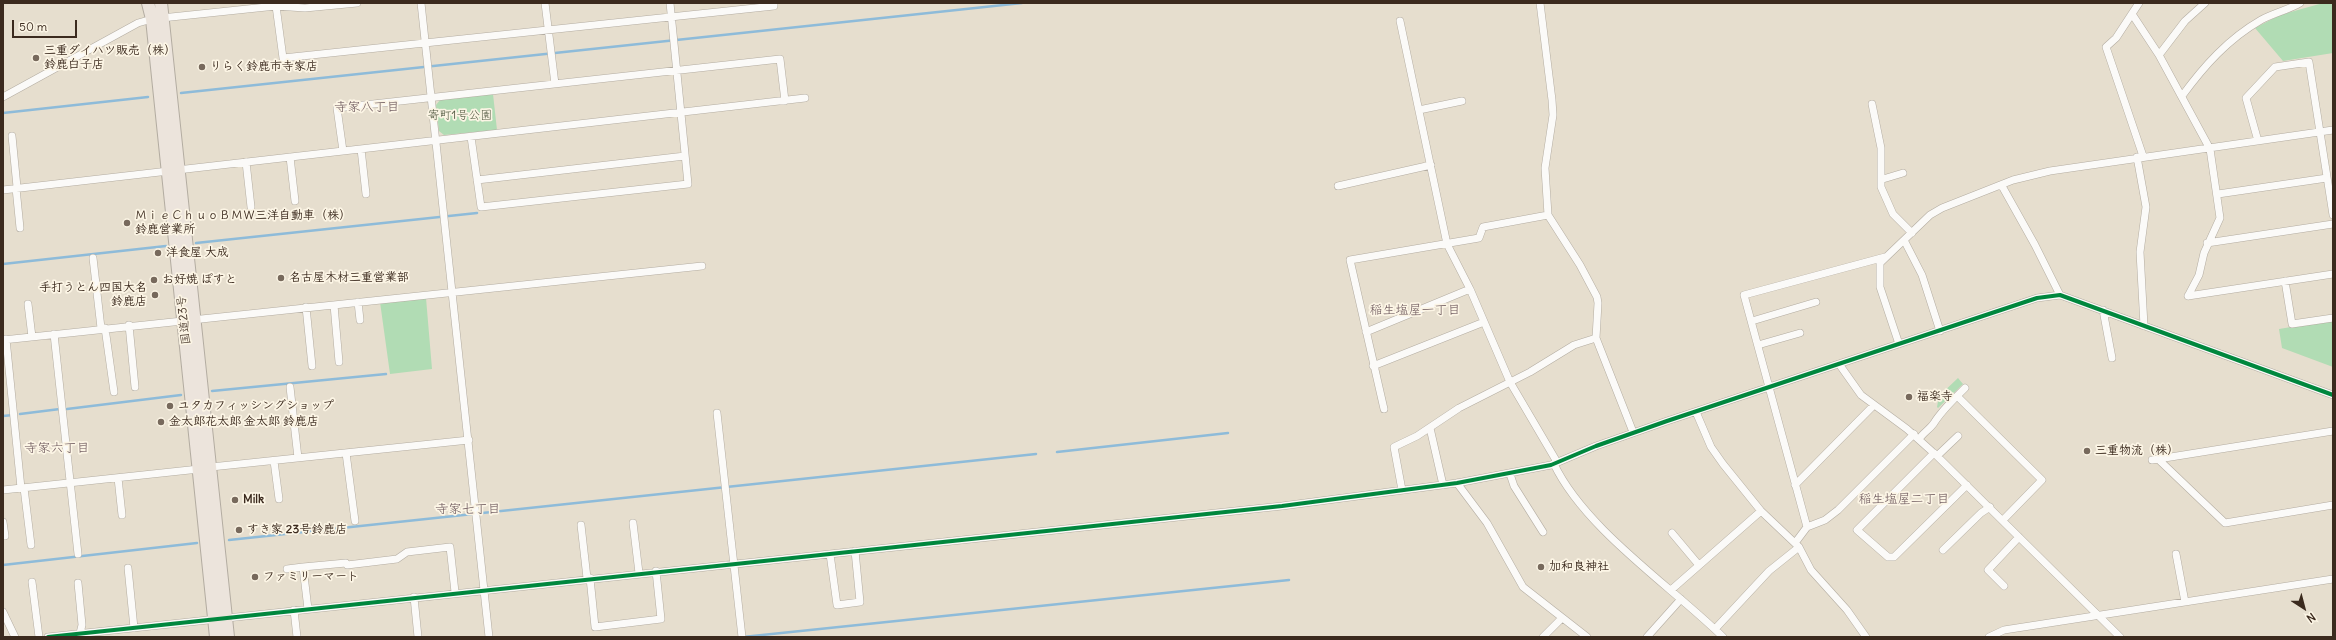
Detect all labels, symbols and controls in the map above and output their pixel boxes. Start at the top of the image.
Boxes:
scale bar [14,12,79,38]
text: 50 m [19,19,47,34]
place label: 三重ダイハツ販売（株） 鈴鹿白子店 [44,44,176,72]
marker: 三重ダイハツ販売（株） 鈴鹿白子店 [31,53,41,63]
place label: りらく鈴鹿市寺家店 [210,60,318,74]
marker: りらく鈴鹿市寺家店 [197,62,207,72]
district label: 寺家八丁目 [335,99,399,115]
park label: 寄町1号公園 [428,109,492,123]
place label: ＭｉｅＣｈｕｏＢＭＷ三洋自動車（株） 鈴鹿営業所 [135,209,351,237]
marker: ＭｉｅＣｈｕｏＢＭＷ三洋自動車（株） 鈴鹿営業所 [122,218,132,228]
place label: 洋食屋 大成 [166,246,229,260]
marker: 洋食屋 大成 [153,248,163,258]
place label: 名古屋木材三重営業部 [289,271,409,285]
place label: お好焼 ぽすと [162,273,237,287]
marker: 名古屋木材三重営業部 [276,273,286,283]
marker: お好焼 ぽすと [149,275,159,285]
place label: 手打うとん四国大名 鈴鹿店 [39,281,147,309]
marker: 手打うとん四国大名 鈴鹿店 [150,290,160,300]
street label: 国道23号 [174,295,194,345]
district label: 稲生塩屋一丁目 [1370,302,1460,318]
place label: 福楽寺 [1917,390,1953,404]
marker: 福楽寺 [1904,392,1914,402]
place label: ユタカフィッシングショップ [178,399,334,413]
marker: ユタカフィッシングショップ [165,401,175,411]
place label: 金太郎花太郎 金太郎 鈴鹿店 [169,415,319,429]
marker: 金太郎花太郎 金太郎 鈴鹿店 [156,417,166,427]
district label: 寺家六丁目 [25,440,89,456]
place label: 三重物流（株） [2095,444,2179,458]
marker: 三重物流（株） [2082,446,2092,456]
district label: 稲生塩屋二丁目 [1859,491,1949,507]
place label: Milk [243,493,264,507]
marker: Milk [230,495,240,505]
district label: 寺家七丁目 [436,501,500,517]
place label: すき家 23号鈴鹿店 [247,523,347,537]
marker: すき家 23号鈴鹿店 [234,525,244,535]
place label: 加和良神社 [1549,560,1609,574]
marker: 加和良神社 [1536,562,1546,572]
place label: ファミリーマート [263,570,359,584]
marker: ファミリーマート [250,572,260,582]
north arrow [2284,588,2324,628]
text: N [2304,610,2318,626]

